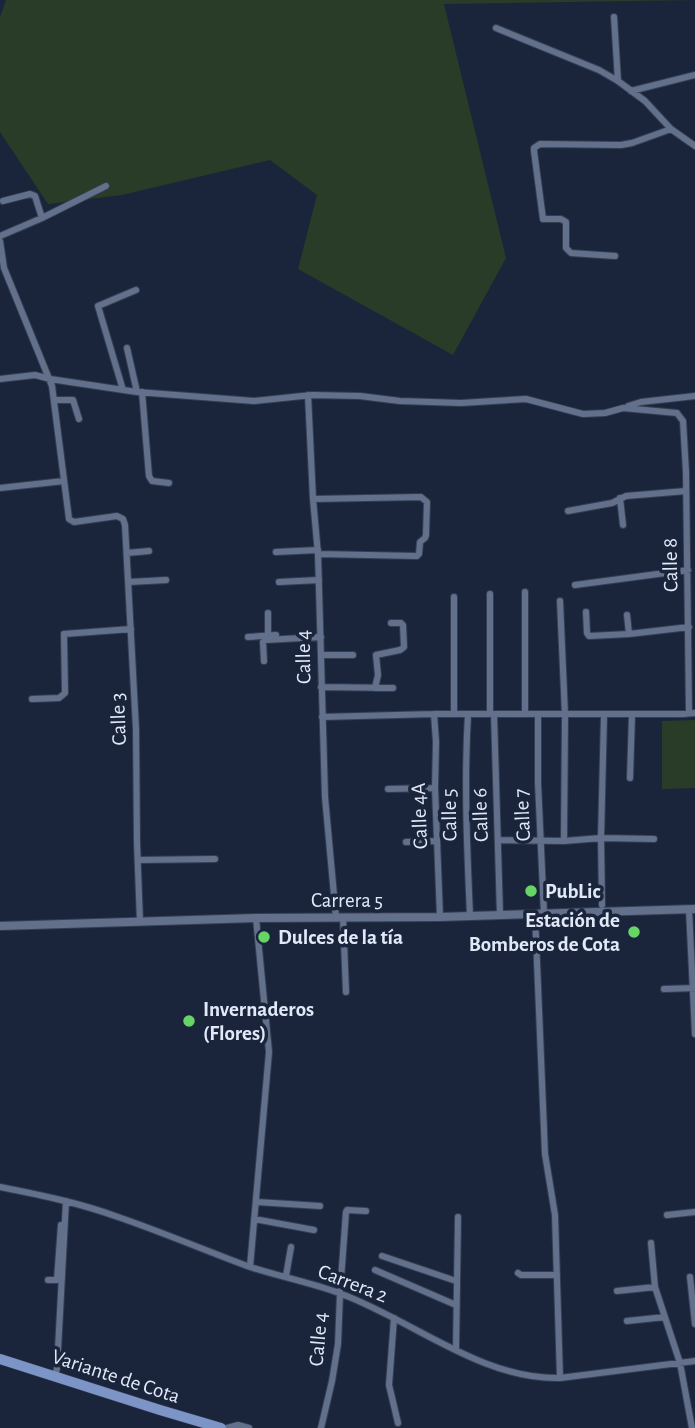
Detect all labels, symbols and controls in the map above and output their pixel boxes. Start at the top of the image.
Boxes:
street label: Calle 8 [660,538,681,592]
street label: Calle 4 [293,630,314,684]
street label: Calle 3 [107,692,130,746]
street label: Calle 4A [408,782,431,850]
street label: Calle 5 [439,788,460,842]
street label: Calle 6 [469,788,492,842]
street label: Calle 7 [511,788,534,842]
place label: PubLic [545,881,601,902]
marker: PubLic [523,883,539,899]
street label: Carrera 5 [311,890,383,911]
place label: Estación de Bomberos de Cota [469,910,620,955]
marker: Estación de Bomberos de Cota [626,924,642,940]
place label: Dulces de la tía [278,927,403,948]
marker: Dulces de la tía [256,929,272,945]
place label: Invernaderos (Flores) [203,999,314,1044]
marker: Invernaderos (Flores) [181,1013,197,1029]
street label: Carrera 2 [315,1261,391,1306]
street label: Calle 4 [306,1311,331,1367]
street label: Variante de Cota [49,1346,183,1407]

